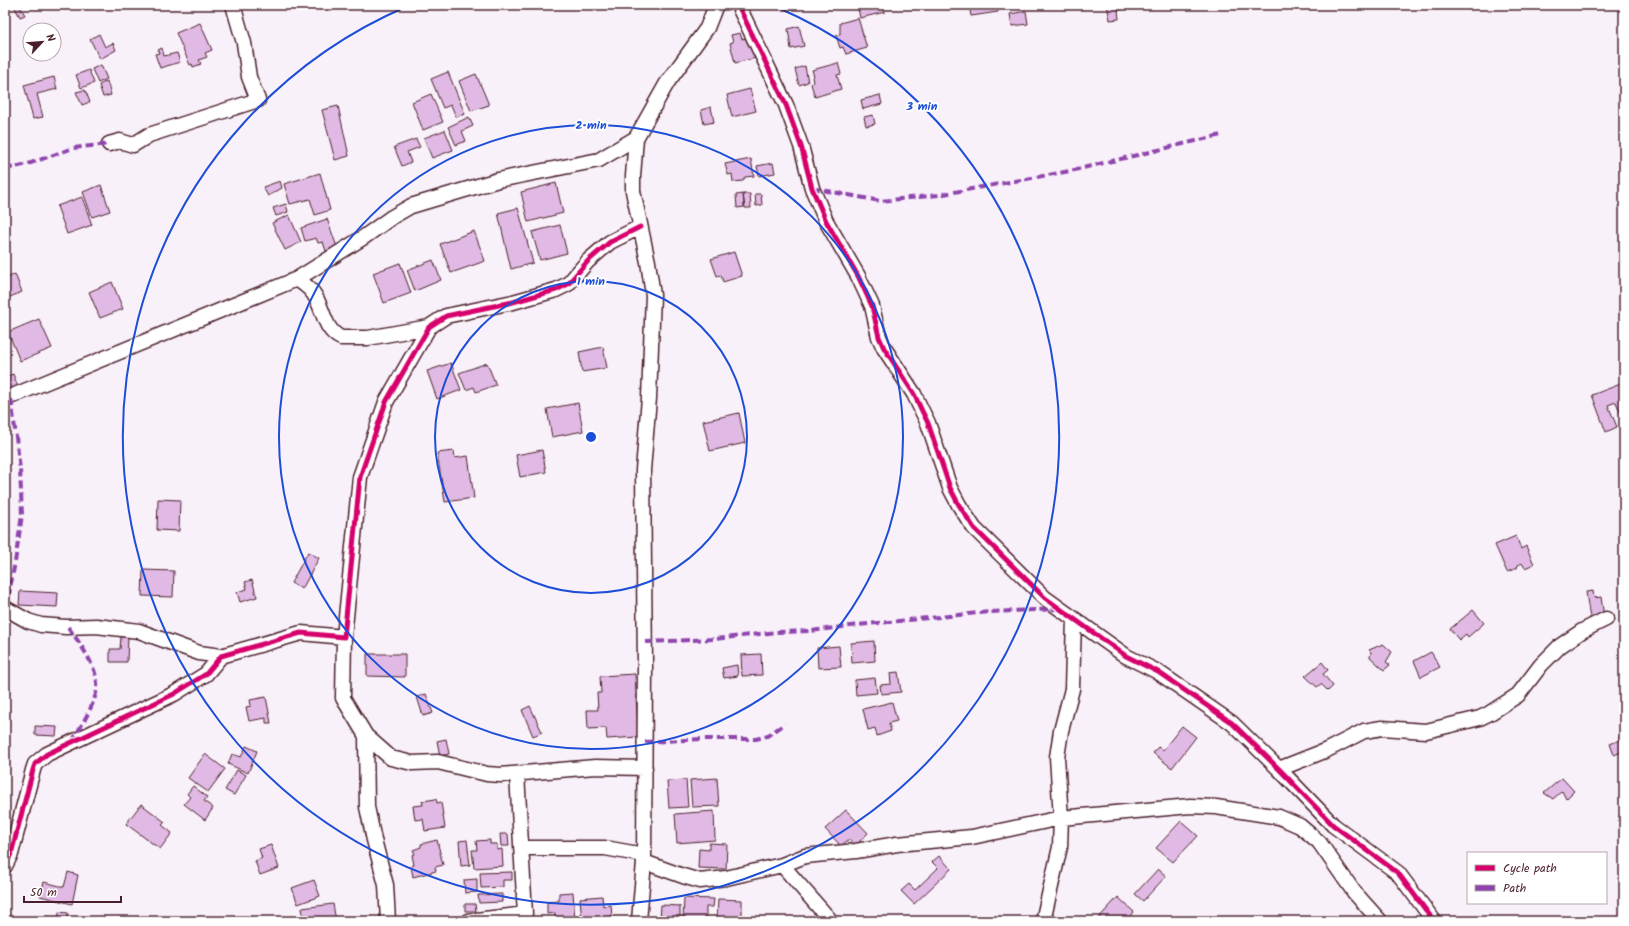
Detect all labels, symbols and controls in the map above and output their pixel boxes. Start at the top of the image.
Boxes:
north arrow [22,22,62,62]
text: N [40,31,60,45]
text: 3 min [906,97,938,116]
text: 2 min [575,116,607,135]
text: 1 min [577,272,605,291]
centre of rings [584,430,598,444]
legend [1467,852,1607,904]
text: Cycle path [1503,859,1557,878]
scale bar [24,878,121,904]
text: Path [1503,879,1526,898]
text: 50 m [30,883,57,902]

